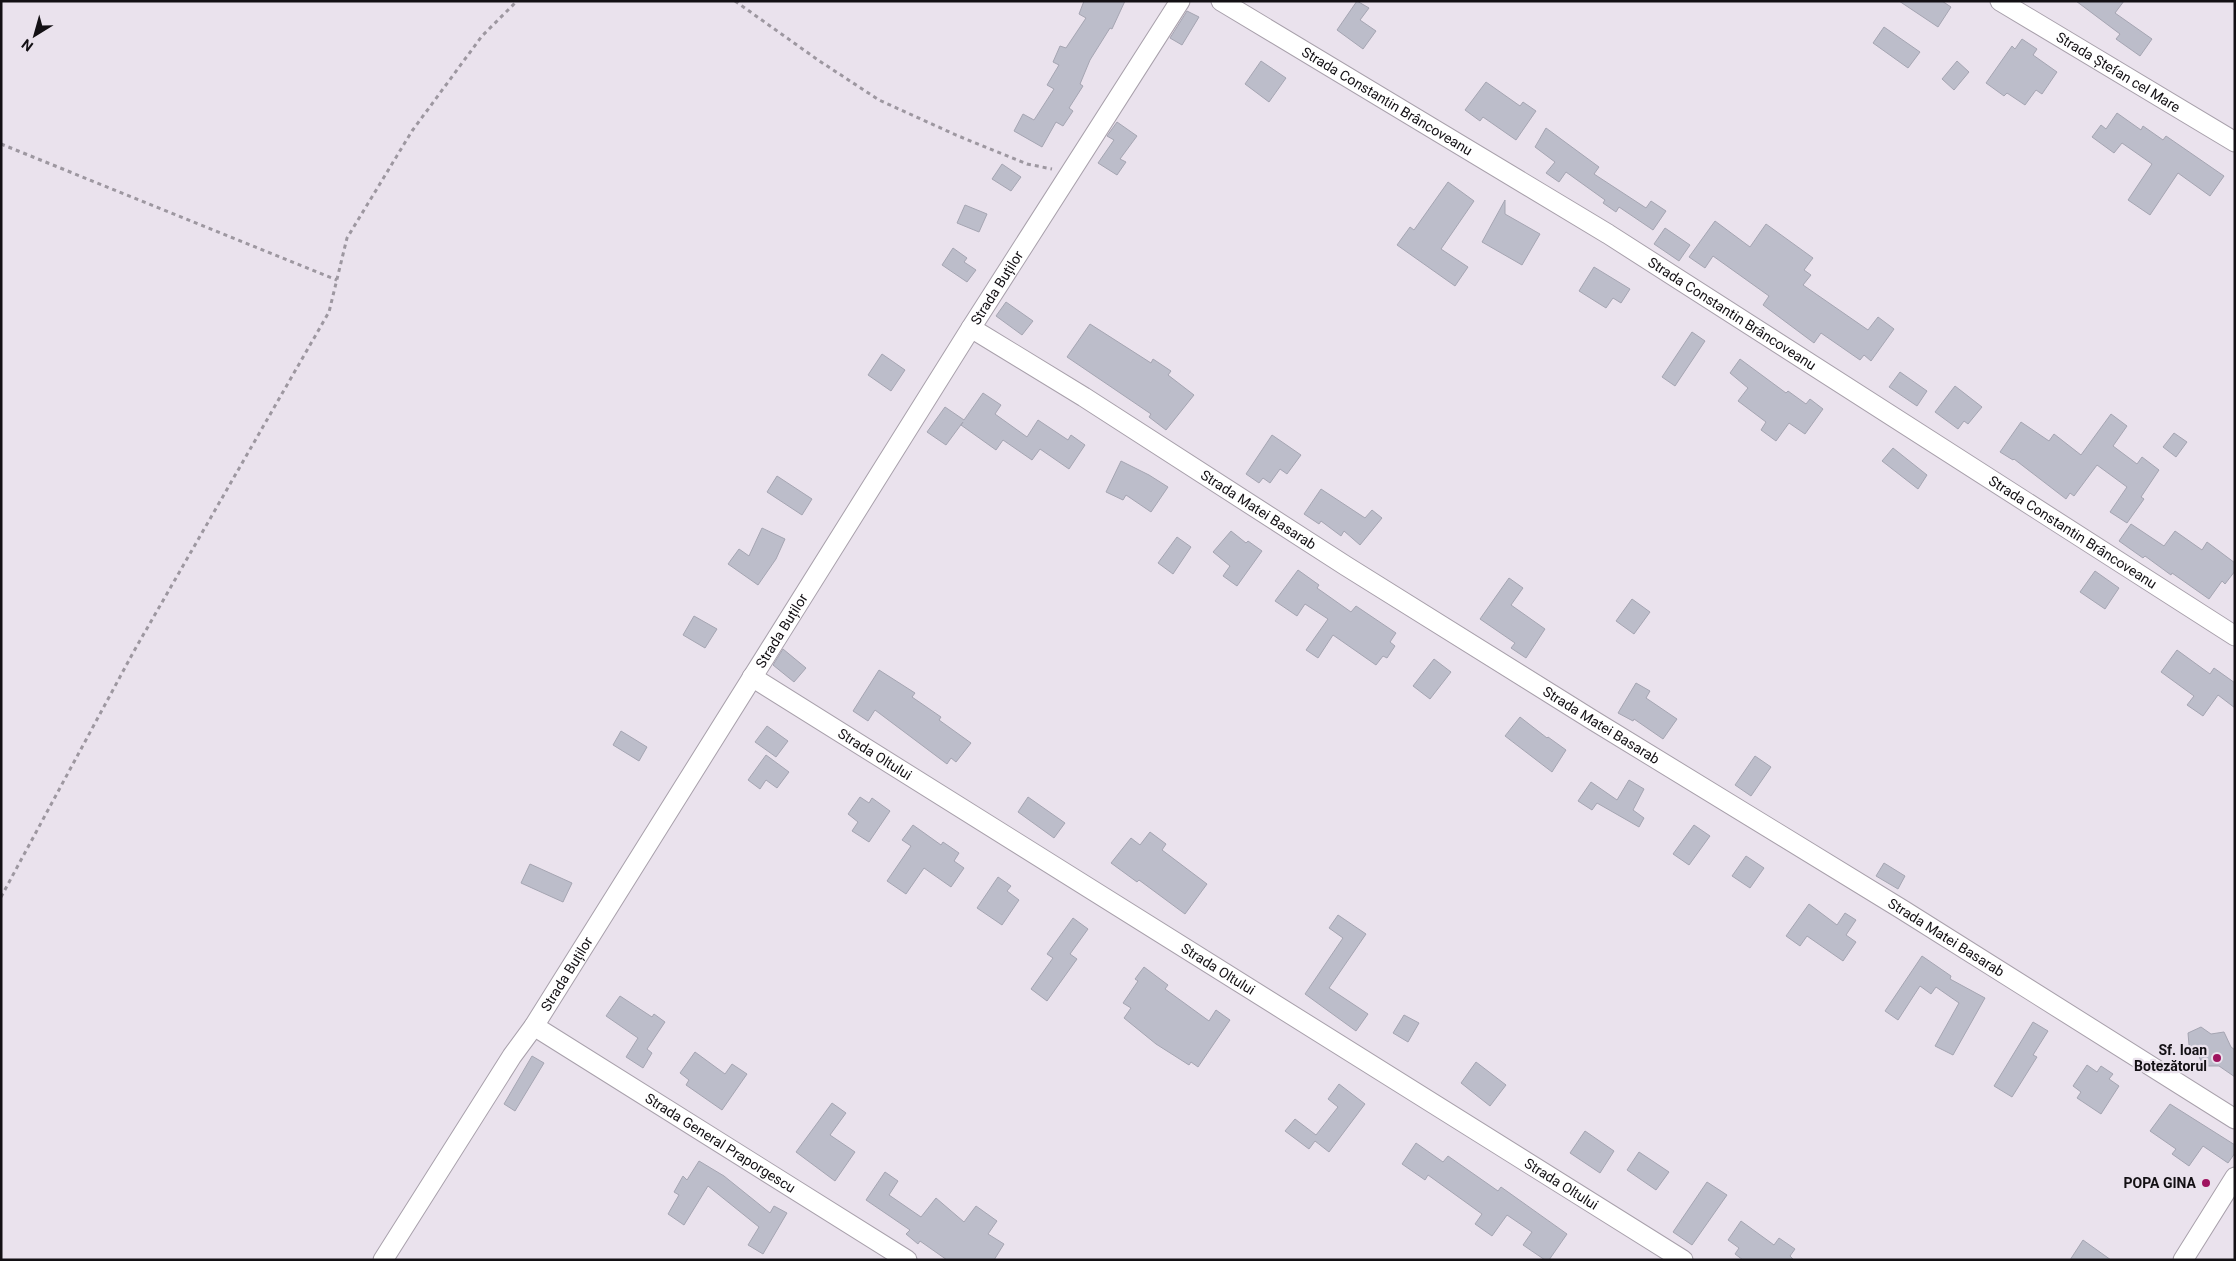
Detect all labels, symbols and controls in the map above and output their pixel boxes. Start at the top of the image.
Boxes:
north arrow [10,10,60,60]
street label: Strada Ștefan cel Mare [2053,29,2183,115]
text: N [18,36,36,55]
street label: Strada Constantin Brâncoveanu [1299,44,1475,159]
street label: Strada Buților [967,247,1026,328]
street label: Strada Constantin Brâncoveanu [1645,254,1819,373]
street label: Strada Matei Basarab [1198,466,1319,553]
street label: Strada Constantin Brâncoveanu [1986,472,2160,592]
street label: Strada Buților [752,590,811,671]
street label: Strada Matei Basarab [1540,683,1663,767]
street label: Strada Oltului [835,725,915,783]
street label: Strada Matei Basarab [1885,895,2007,980]
street label: Strada Buților [537,934,596,1014]
street label: Strada Oltului [1178,940,1258,998]
place label: Sf. Ioan Botezătorul [2134,1042,2207,1074]
marker: Sf. Ioan Botezătorul [2211,1052,2223,1064]
street label: Strada General Praporgescu [642,1090,798,1196]
street label: Strada Oltului [1522,1155,1601,1213]
place label: POPA GINA [2123,1175,2197,1191]
marker: POPA GINA [2200,1177,2212,1189]

